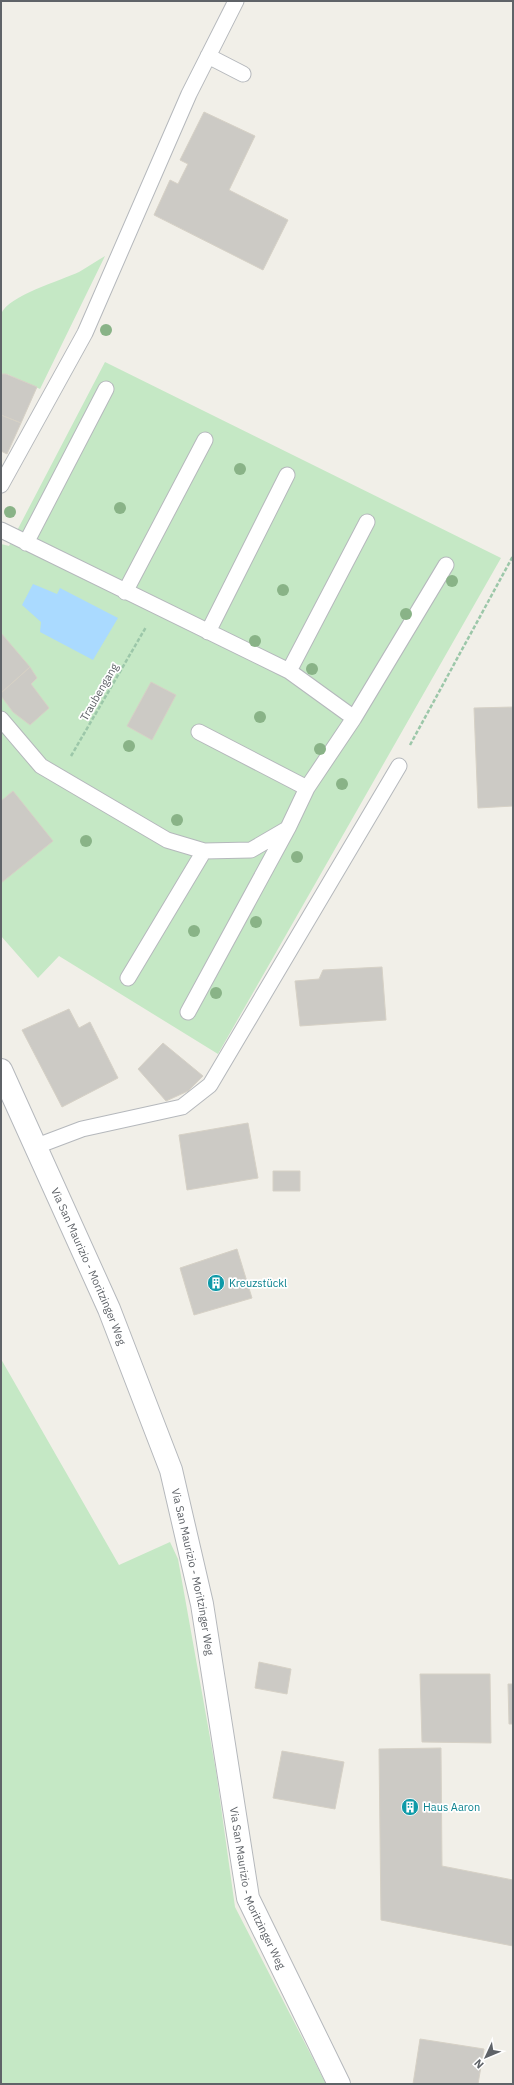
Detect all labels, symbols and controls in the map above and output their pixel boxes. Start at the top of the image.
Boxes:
street label: Traubengang [77,661,121,723]
street label: Via San Maurizio - Moritzinger Weg [48,1185,129,1347]
building icon: Kreuzstückl [206,1273,226,1293]
place label: Kreuzstückl [229,1276,287,1290]
street label: Via San Maurizio - Moritzinger Weg [168,1487,217,1657]
building icon: Haus Aaron [400,1797,420,1817]
place label: Haus Aaron [423,1800,480,1814]
street label: Via San Maurizio - Moritzinger Weg [227,1806,289,1972]
north arrow [466,2037,506,2077]
text: N [471,2056,487,2072]

